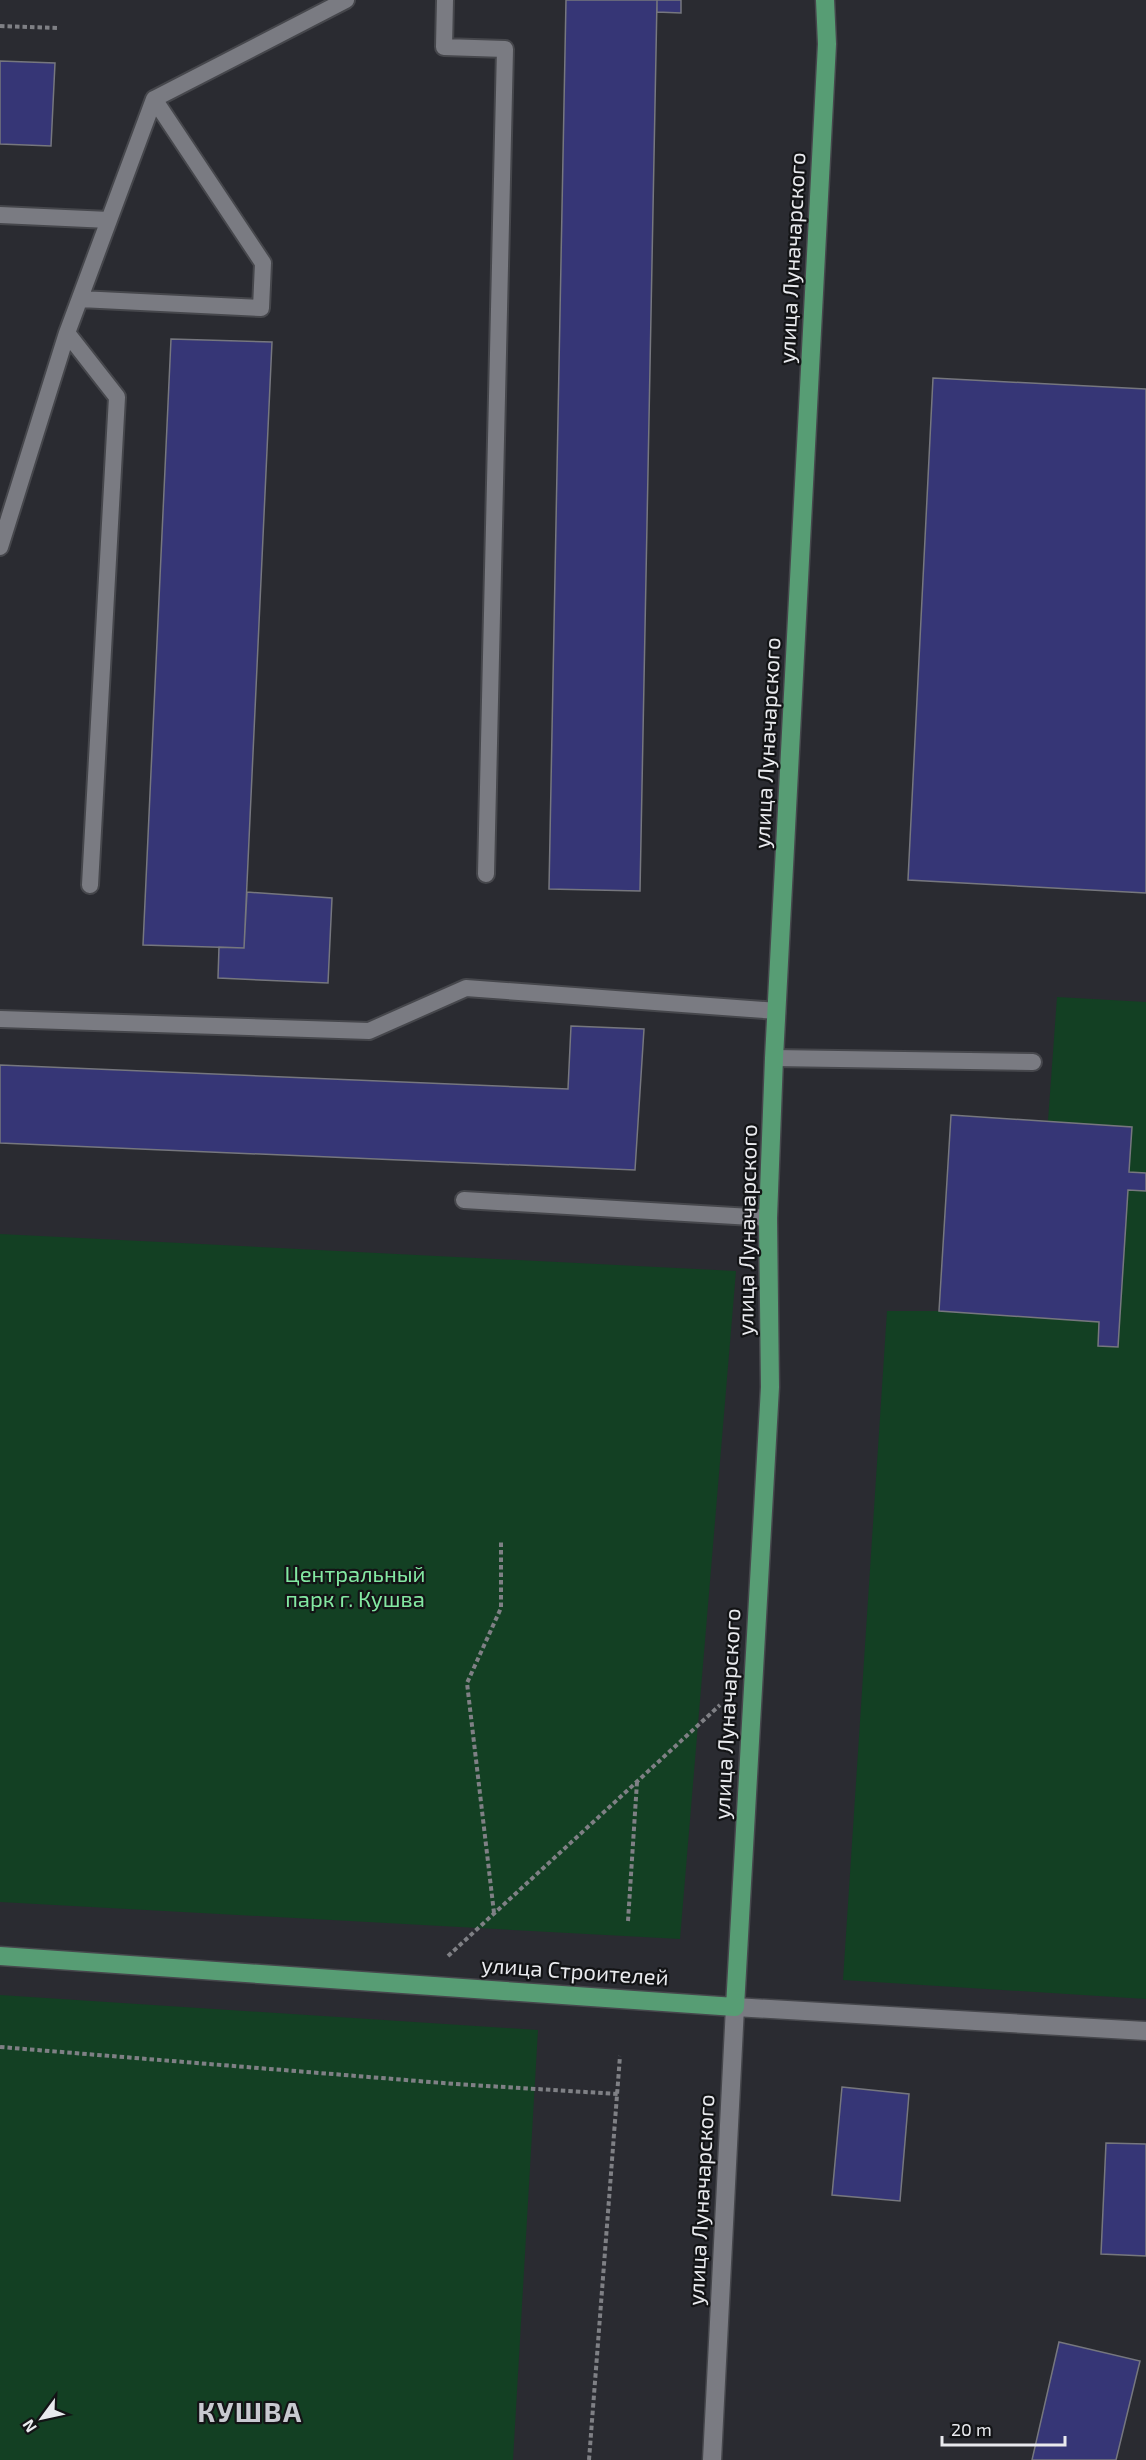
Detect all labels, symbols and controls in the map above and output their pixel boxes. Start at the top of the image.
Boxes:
street label: улица Луначарского [772,152,811,364]
street label: улица Луначарского [747,637,786,849]
street label: улица Луначарского [731,1124,762,1336]
park label: Центральный парк г. Кушва [285,1560,425,1612]
street label: улица Луначарского [707,1608,746,1820]
street label: улица Строителей [481,1950,670,1991]
street label: улица Луначарского [681,2094,720,2306]
north arrow [12,2388,72,2448]
district label: КУШВА [197,2394,303,2428]
scale bar [942,2409,1065,2447]
text: N [18,2416,40,2436]
text: 20 m [951,2418,992,2440]

